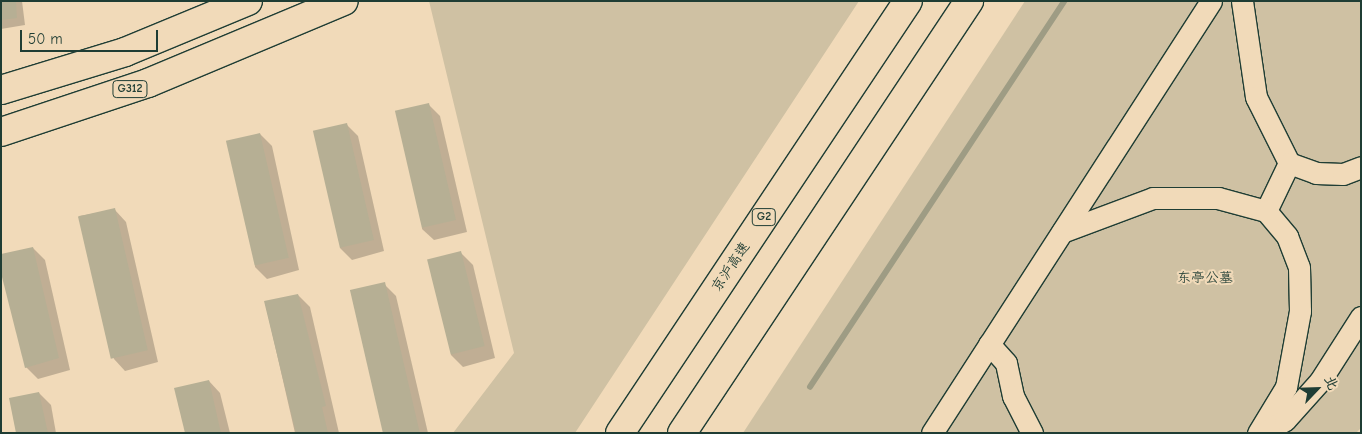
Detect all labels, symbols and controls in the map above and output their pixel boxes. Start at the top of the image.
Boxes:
scale bar [22,20,160,52]
text: 50 m [28,30,63,48]
road number: G312 [111,80,149,98]
road number: G2 [752,208,776,226]
street label: 京沪高速 [708,239,754,295]
park label: 东亭公墓 [1177,270,1233,286]
north arrow [1292,364,1342,414]
text: 北 [1321,373,1342,393]

